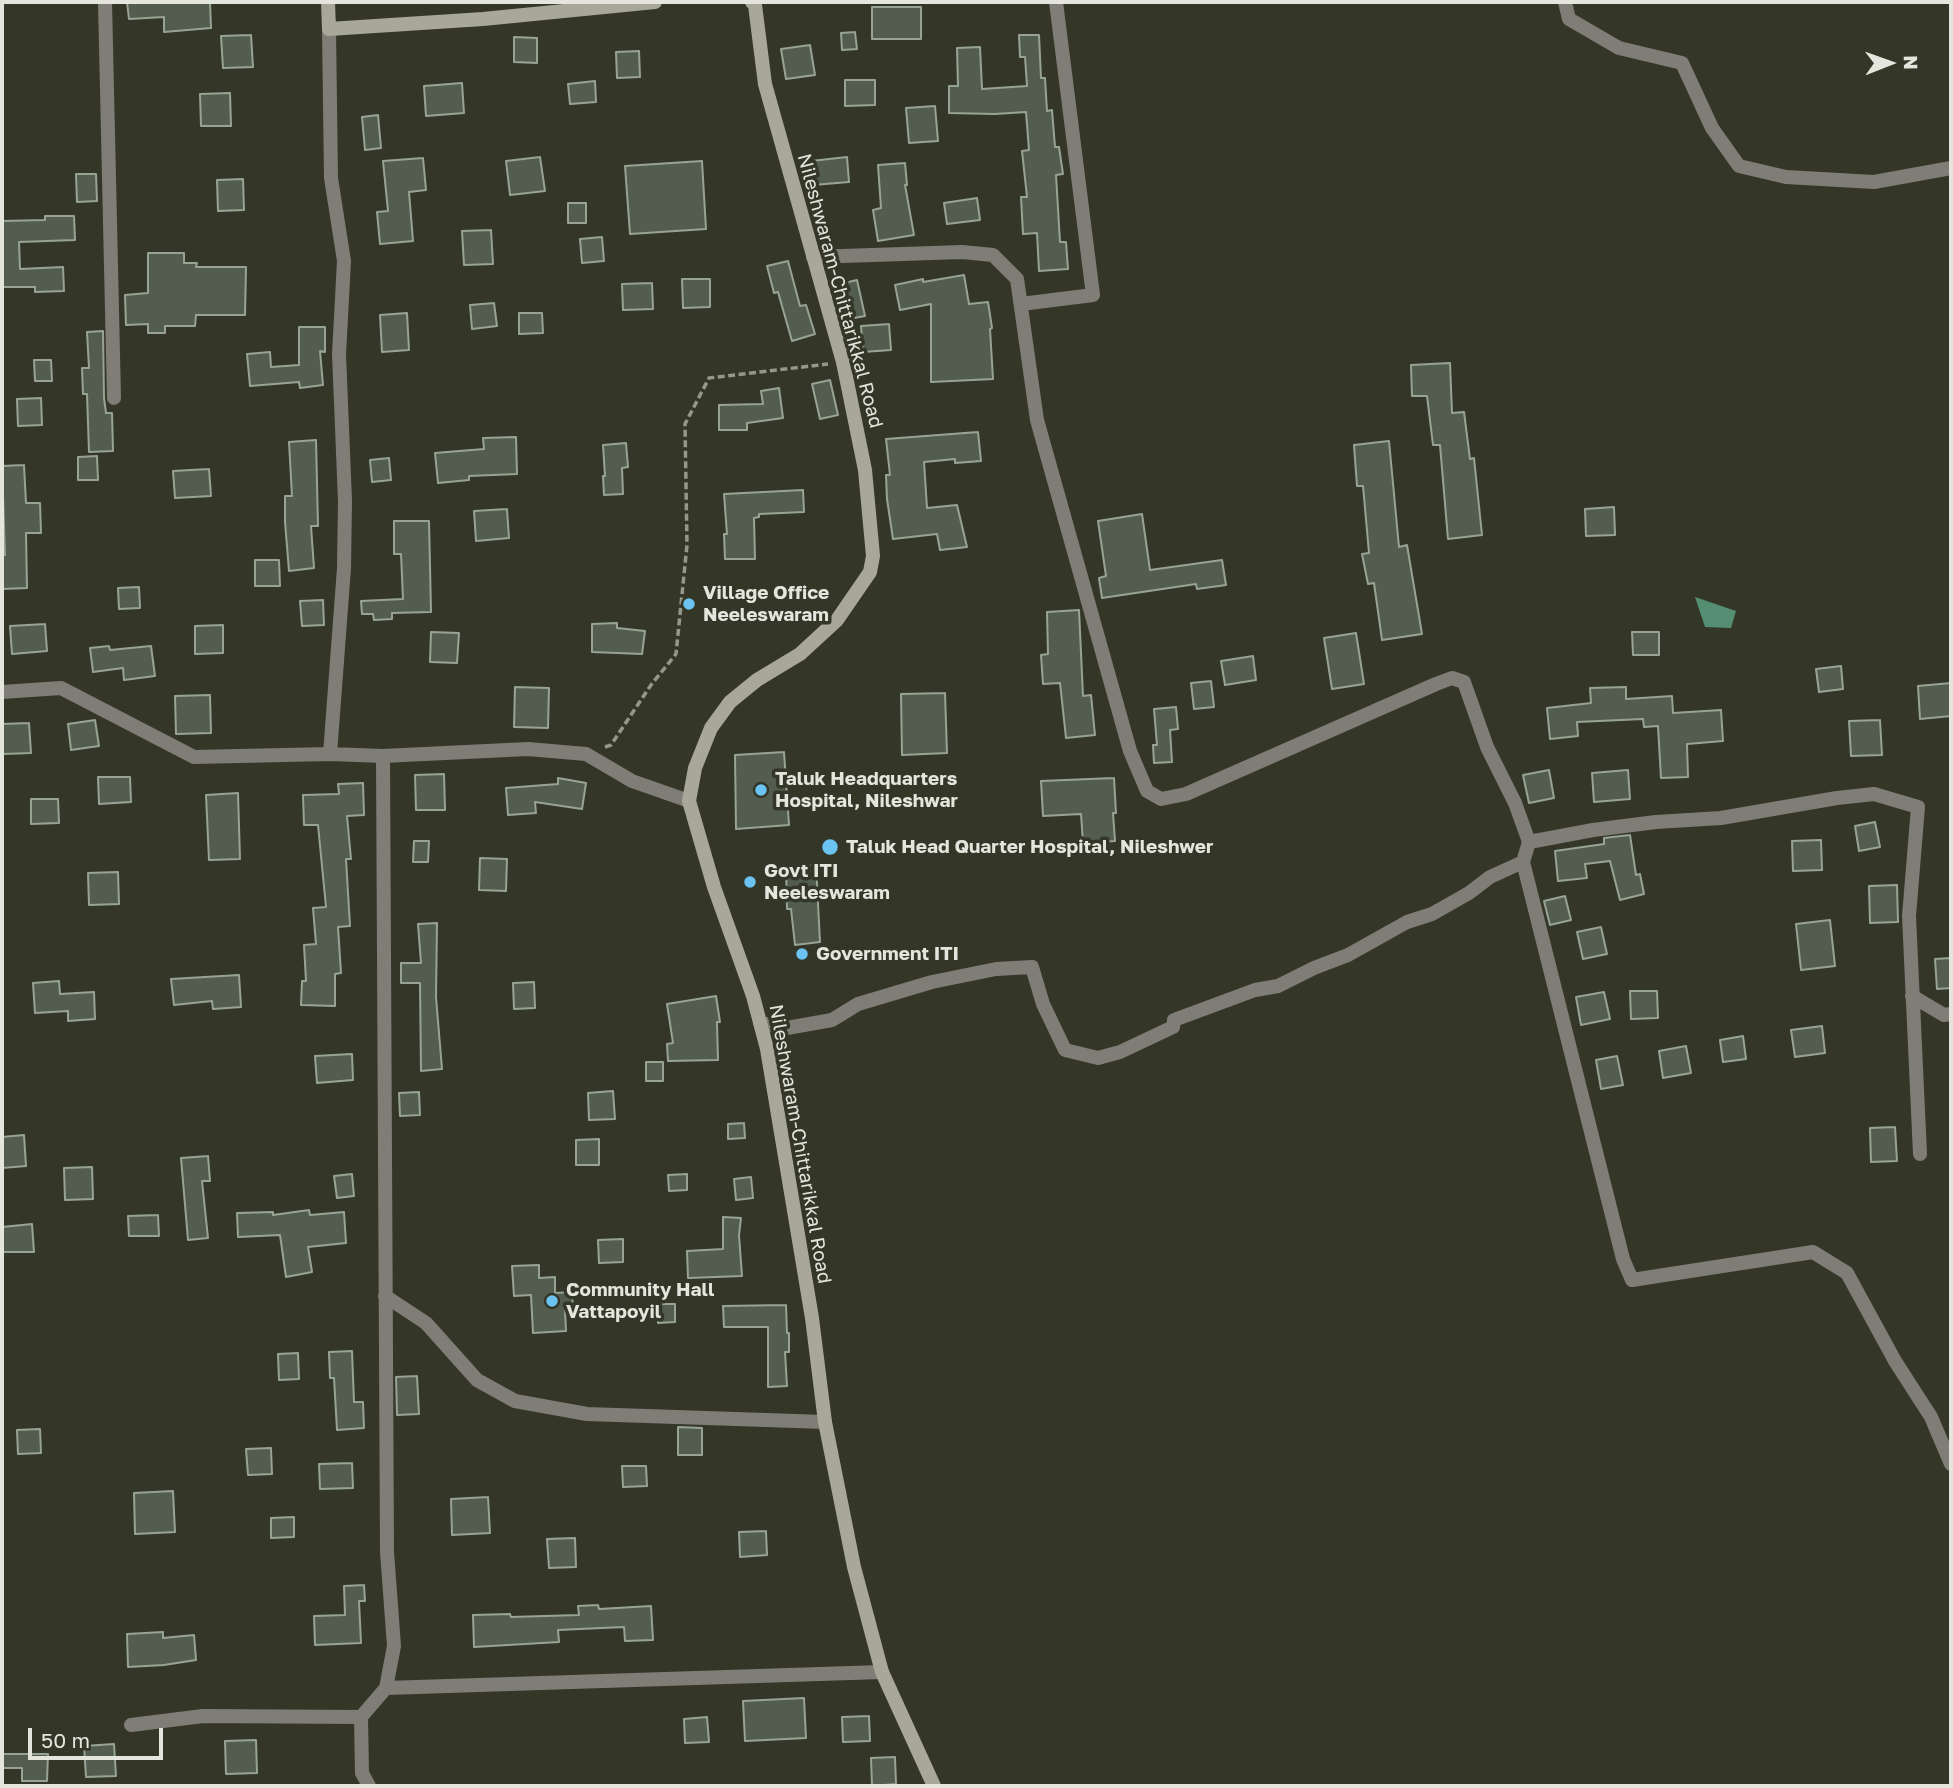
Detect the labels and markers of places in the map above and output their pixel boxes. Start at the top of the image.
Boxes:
place label: Village Office Neeleswaram [703,582,829,626]
marker: Village Office Neeleswaram [681,596,697,612]
place label: Taluk Headquarters Hospital, Nileshwar [775,768,958,812]
marker: Taluk Headquarters Hospital, Nileshwar [753,782,769,798]
place label: Taluk Head Quarter Hospital, Nileshwer [846,836,1213,858]
marker: Taluk Head Quarter Hospital, Nileshwer [820,837,840,857]
place label: Govt ITI Neeleswaram [764,860,890,904]
marker: Govt ITI Neeleswaram [742,874,758,890]
place label: Government ITI [816,943,959,965]
marker: Government ITI [794,946,810,962]
place label: Community Hall Vattapoyil [566,1279,714,1323]
marker: Community Hall Vattapoyil [544,1293,560,1309]

